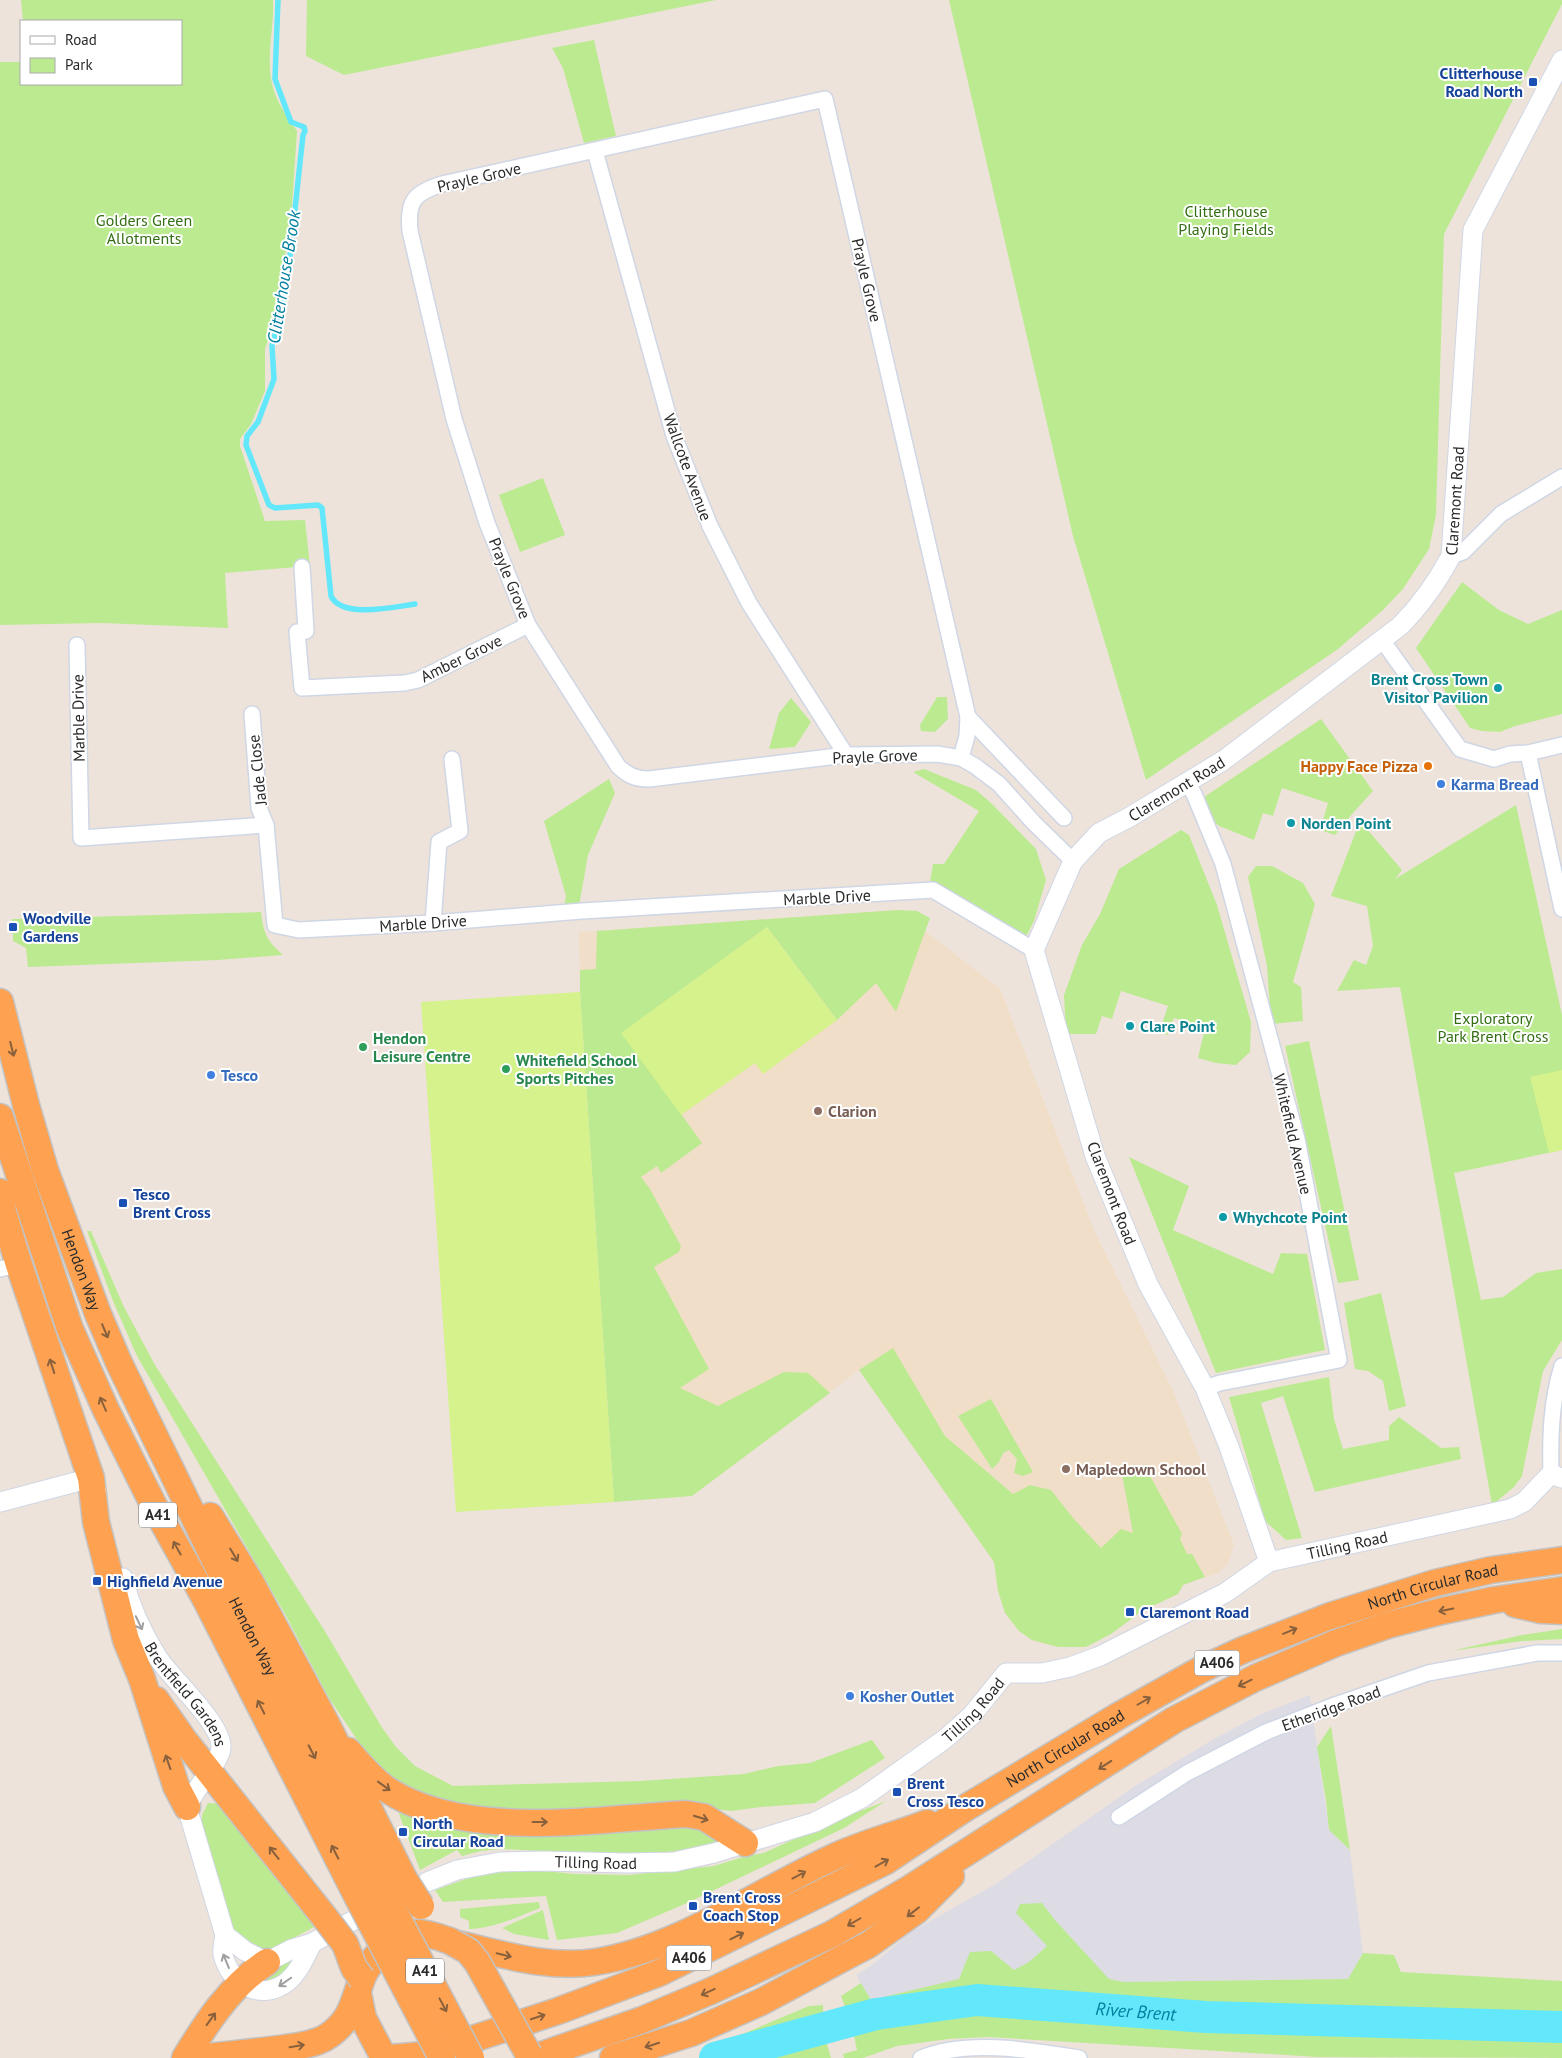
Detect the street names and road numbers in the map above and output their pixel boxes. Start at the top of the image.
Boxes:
street label: Prayle Grove [435,158,523,196]
street label: Prayle Grove [848,236,886,324]
street label: Wallcote Avenue [659,411,717,523]
street label: Claremont Road [1441,446,1468,556]
street label: Prayle Grove [485,535,535,621]
street label: Amber Grove [417,630,505,686]
street label: Marble Drive [67,674,89,762]
street label: Jade Close [243,734,271,807]
street label: Prayle Grove [832,745,918,767]
street label: Claremont Road [1124,752,1228,826]
street label: Marble Drive [783,885,871,909]
street label: Marble Drive [379,910,467,936]
street label: Whitefield Avenue [1269,1072,1317,1196]
street label: Claremont Road [1083,1138,1141,1248]
street label: Hendon Way [57,1226,106,1314]
road number: A41 [139,1502,177,1528]
street label: Tilling Road [1305,1526,1390,1563]
street label: North Circular Road [1365,1559,1499,1614]
street label: Hendon Way [225,1594,282,1679]
street label: Brentfield Gardens [140,1638,231,1748]
road number: A406 [1194,1650,1240,1676]
street label: Tilling Road [938,1673,1009,1747]
street label: Etheridge Road [1279,1681,1383,1735]
street label: North Circular Road [1002,1705,1128,1791]
street label: Tilling Road [555,1851,637,1873]
road number: A406 [666,1946,712,1970]
road number: A41 [406,1958,444,1984]

